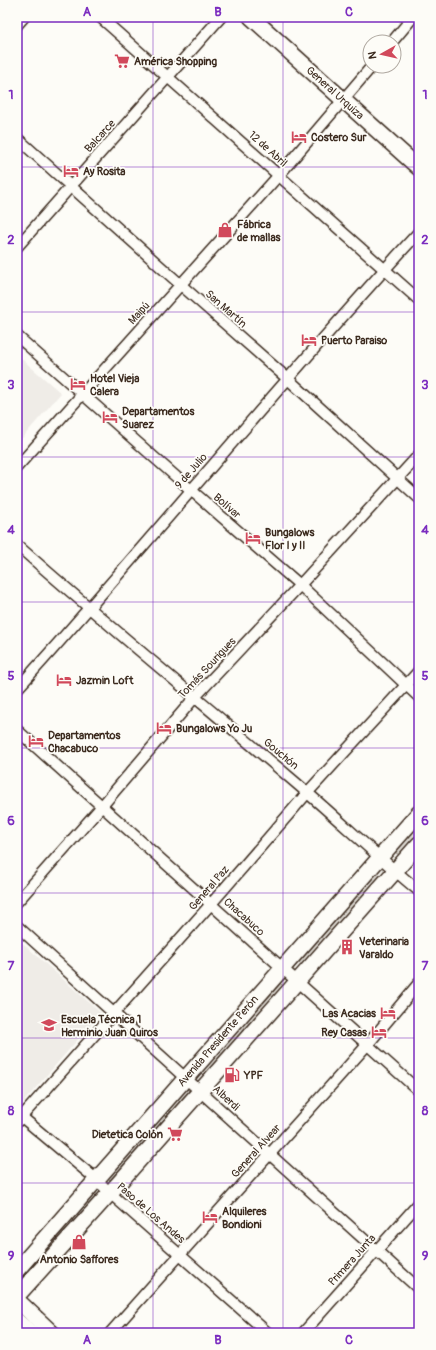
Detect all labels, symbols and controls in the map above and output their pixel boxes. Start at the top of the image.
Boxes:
text: A [83,4,92,20]
text: B [214,4,222,20]
text: C [345,4,353,20]
north arrow [362,34,402,74]
text: N [366,50,380,60]
supermarket icon: América Shopping [113,52,131,70]
place label: América Shopping [134,55,218,68]
street label: General Urquiza [304,64,366,122]
text: 1 [8,87,14,103]
text: 1 [422,87,428,103]
street label: Balcarce [82,117,118,155]
street label: 12 de Abril [246,128,290,170]
hotel icon: Costero Sur [290,128,308,146]
place label: Costero Sur [311,131,367,144]
hotel icon: Ay Rosita [62,162,80,180]
place label: Ay Rosita [83,165,125,178]
place label: Fábrica de mallas [237,218,281,244]
shop icon: Fábrica de mallas [216,221,234,239]
text: 2 [7,232,15,248]
text: 2 [421,232,429,248]
street label: San Martín [203,288,249,330]
street label: Maipú [126,299,152,327]
hotel icon: Puerto Paraiso [300,331,318,349]
place label: Puerto Paraiso [321,334,387,347]
place label: Hotel Vieja Calera [90,372,139,398]
hotel icon: Hotel Vieja Calera [69,375,87,393]
text: 3 [7,377,15,393]
text: 3 [421,377,429,393]
place label: Departamentos Suarez [122,405,195,431]
hotel icon: Departamentos Suarez [101,408,119,426]
street label: 9 de Julio [172,451,210,491]
street label: Bolívar [211,491,243,521]
text: 4 [7,522,15,538]
text: 4 [421,522,429,538]
place label: Bungalows Flor I y II [265,526,314,552]
hotel icon: Bungalows Flor I y II [244,529,262,547]
street label: Tomás Sourigues [175,635,239,701]
text: 5 [7,668,15,684]
text: 5 [421,668,429,684]
hotel icon: Jazmin Loft [55,671,73,689]
place label: Jazmin Loft [76,674,134,687]
hotel icon: Bungalows Yo Ju [155,719,173,737]
place label: Bungalows Yo Ju [176,722,253,735]
place label: Departamentos Chacabuco [48,729,121,755]
hotel icon: Departamentos Chacabuco [27,732,45,750]
street label: Gouchón [261,736,301,772]
text: 6 [7,813,15,829]
text: 6 [421,813,429,829]
street label: General Paz [186,863,232,913]
street label: Chacabuco [221,895,267,939]
place label: Veterinaria Varaldo [359,935,409,961]
building icon: Veterinaria Varaldo [338,938,356,956]
text: 7 [8,958,15,974]
text: 7 [422,958,429,974]
street label: Avenida Presidente Perón [175,993,261,1089]
hotel icon: Las Acacias [379,1004,397,1022]
place label: Las Acacias [322,1007,376,1020]
place label: Escuela Técnica 1 Herminio Juan Quiros [61,1013,158,1039]
school or university icon: Escuela Técnica 1 Herminio Juan Quiros [40,1016,58,1034]
hotel icon: Rey Casas [370,1023,388,1041]
place label: Rey Casas [321,1026,367,1039]
fuel station icon: YPF [223,1066,241,1084]
place label: YPF [243,1069,263,1082]
street label: Alberdi [210,1083,242,1113]
text: 8 [8,1103,15,1119]
text: 8 [422,1103,429,1119]
street label: General Alvear [229,1122,283,1180]
supermarket icon: Dietetica Colón [166,1125,184,1143]
place label: Dietetica Colón [92,1128,163,1141]
street label: Paso de Los Andes [114,1180,188,1246]
place label: Alquileres Bondioni [222,1205,267,1231]
hotel icon: Alquileres Bondioni [201,1208,219,1226]
street label: Primera Junta [326,1232,378,1288]
shop icon: Antonio Saffores [70,1233,88,1251]
text: 9 [8,1248,15,1264]
text: 9 [422,1248,429,1264]
place label: Antonio Saffores [40,1253,118,1266]
text: A [83,1332,92,1348]
text: B [214,1332,222,1348]
text: C [345,1332,353,1348]

